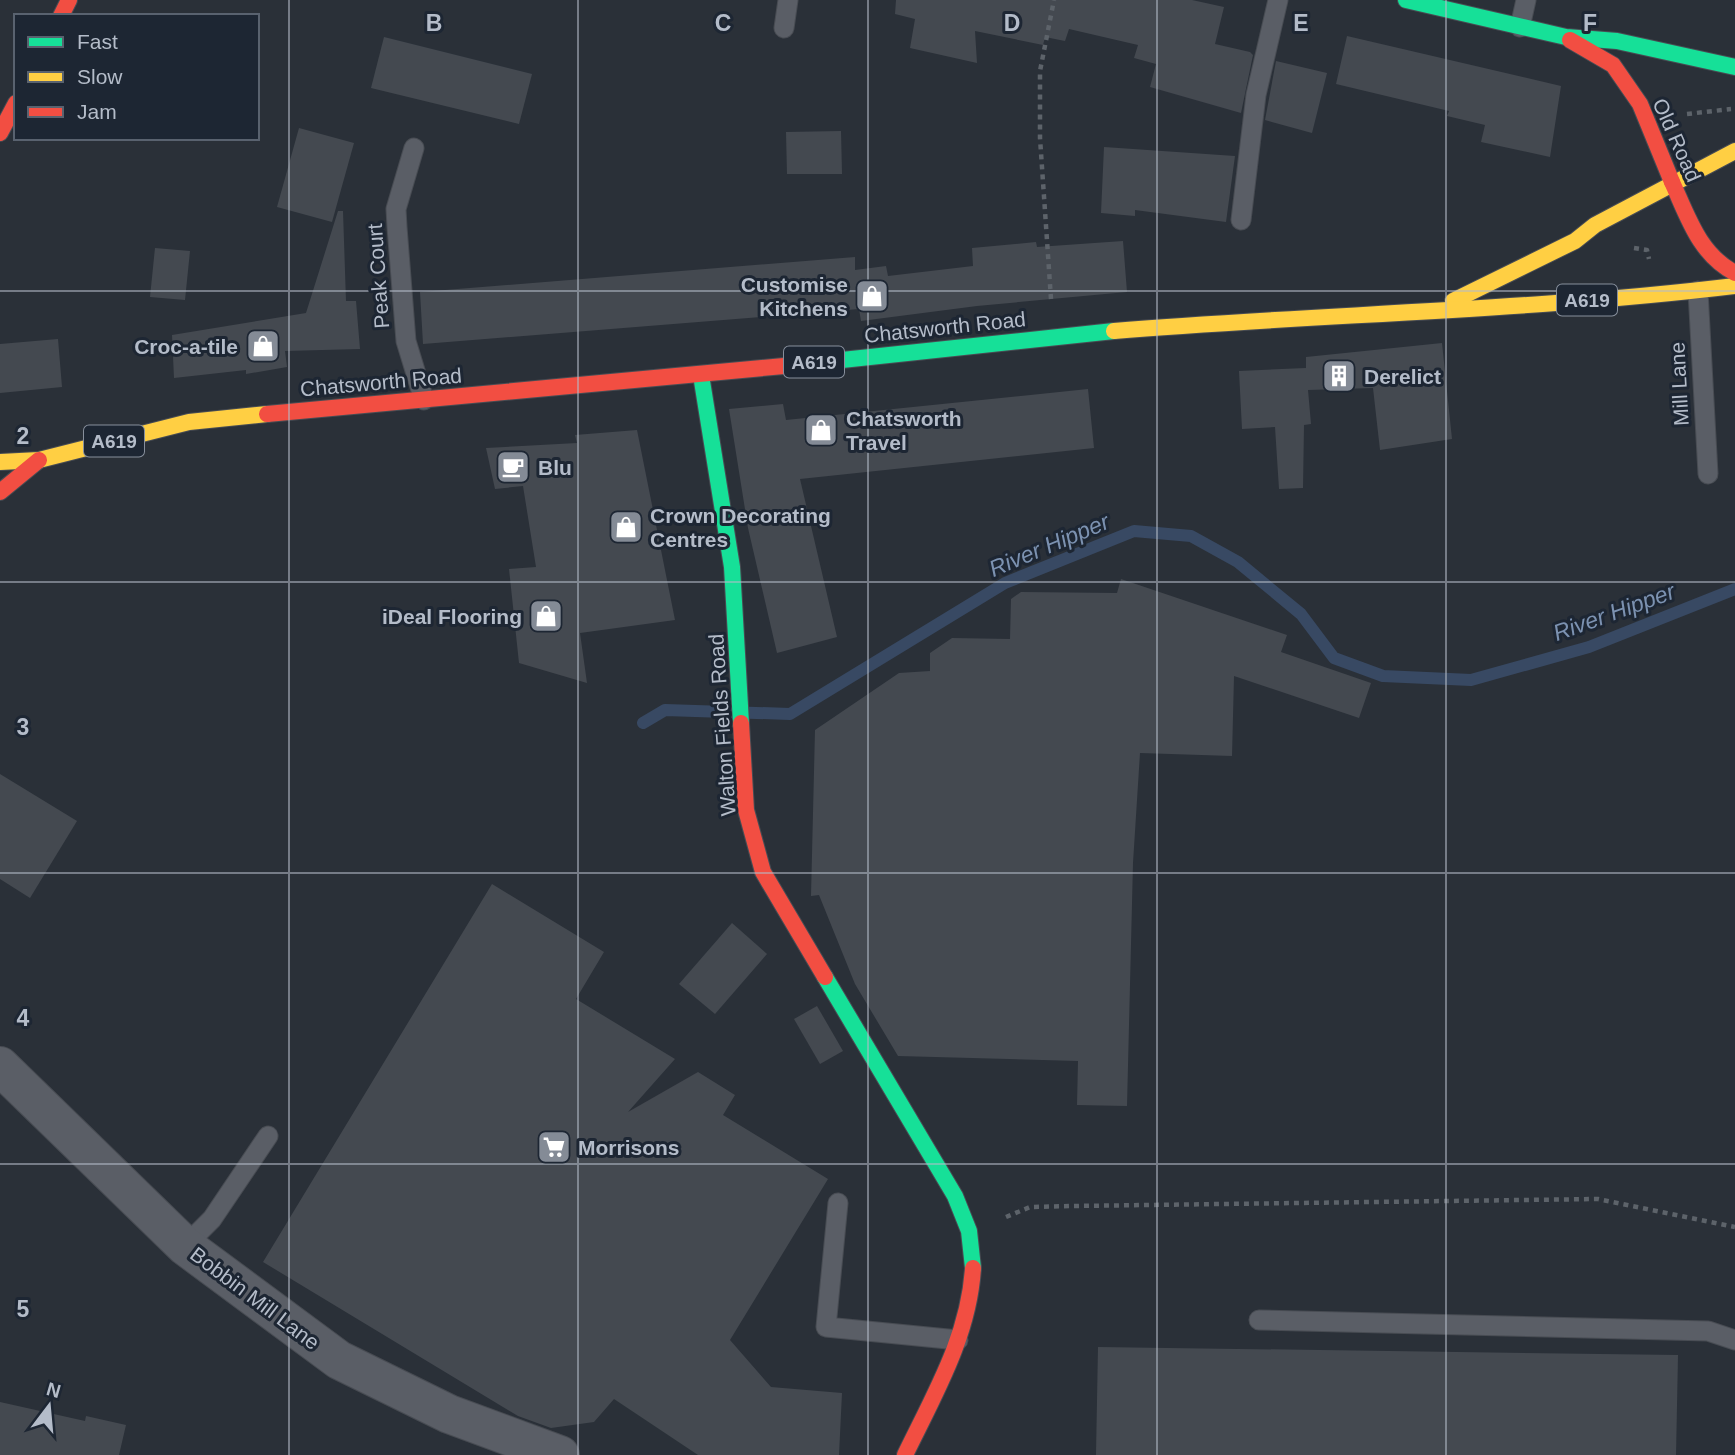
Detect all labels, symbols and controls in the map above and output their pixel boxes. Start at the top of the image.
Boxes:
text: B [426,10,442,36]
text: C [715,10,731,36]
text: D [1004,10,1020,36]
text: E [1293,10,1309,36]
text: F [1583,10,1597,36]
legend [14,14,259,140]
text: Fast [77,30,118,53]
text: Slow [77,65,123,88]
street label: Old Road [1648,95,1706,185]
text: Jam [77,100,117,123]
street label: Peak Court [363,223,393,329]
place label: Customise Kitchens [741,273,848,320]
shop icon: Customise Kitchens [853,277,891,315]
road number: A619 [1557,284,1617,316]
street label: Chatsworth Road [863,307,1027,347]
shop icon: Croc-a-tile [244,327,282,365]
place label: Croc-a-tile [134,335,238,358]
street label: Mill Lane [1665,341,1693,427]
road number: A619 [784,346,844,378]
building icon: Derelict [1320,357,1358,395]
street label: Chatsworth Road [299,363,463,401]
place label: Derelict [1364,365,1441,388]
place label: Chatsworth Travel [846,407,962,454]
shop icon: Chatsworth Travel [802,411,840,449]
text: 2 [17,423,29,449]
road number: A619 [84,426,144,456]
cafe icon: Blu [494,448,532,486]
place label: Blu [538,456,572,479]
place label: Crown Decorating Centres [650,504,831,551]
shop icon: Crown Decorating Centres [607,508,645,546]
water label: River Hipper [985,508,1114,582]
water label: River Hipper [1549,577,1680,646]
shop icon: iDeal Flooring [527,597,565,635]
place label: iDeal Flooring [382,605,522,628]
street label: Walton Fields Road [704,633,740,817]
text: 3 [17,714,29,740]
text: 4 [17,1005,30,1031]
supermarket icon: Morrisons [535,1128,573,1166]
place label: Morrisons [578,1136,680,1159]
street label: Bobbin Mill Lane [186,1242,324,1354]
text: 5 [17,1296,30,1322]
north arrow [14,1371,84,1441]
text: N [44,1378,63,1402]

